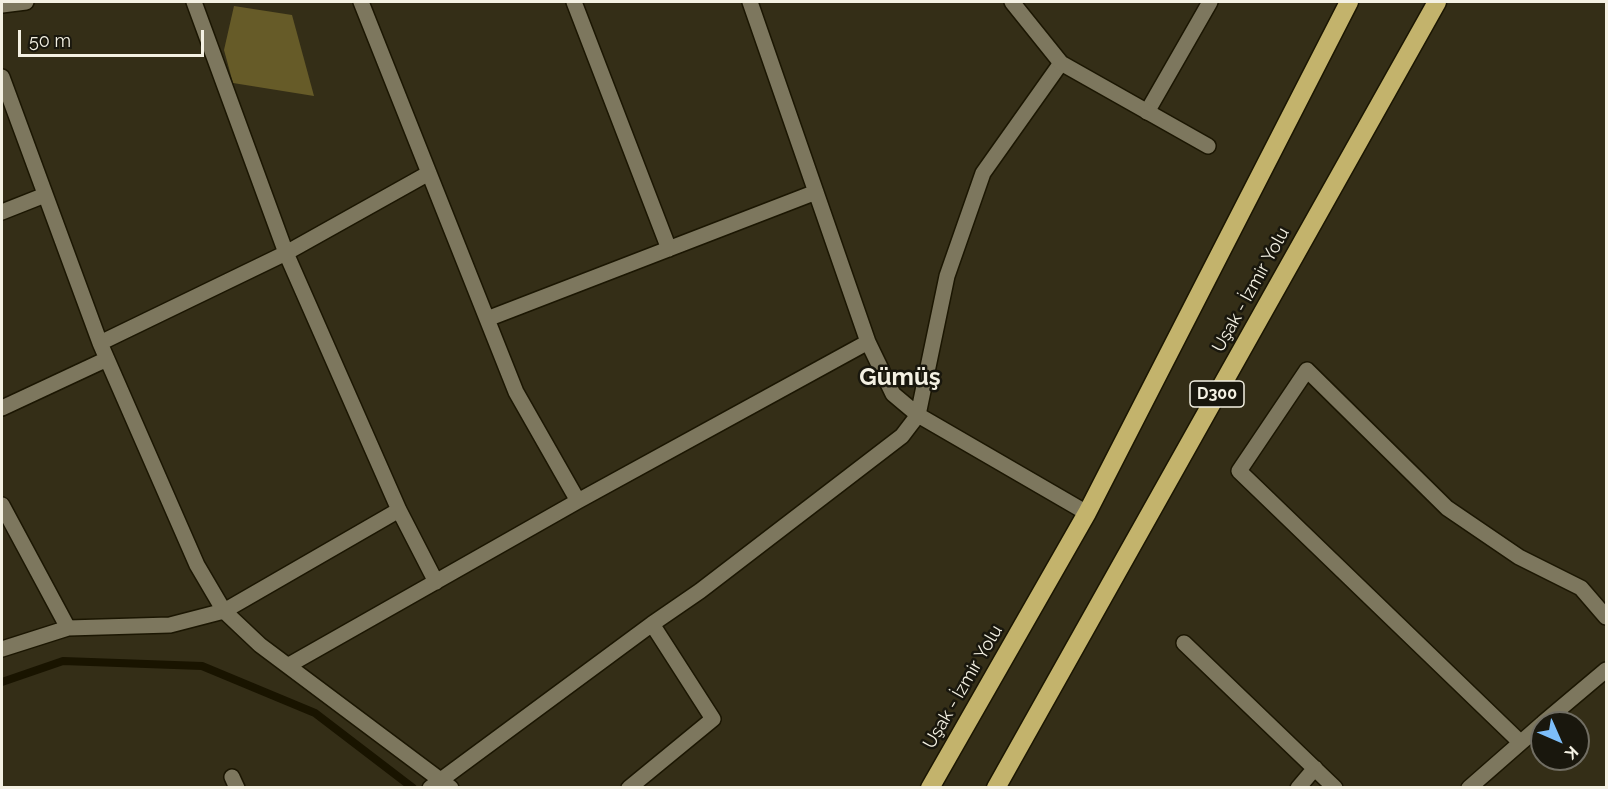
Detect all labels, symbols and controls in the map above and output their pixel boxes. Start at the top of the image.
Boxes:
scale bar [21,18,207,56]
text: 50 m [29,30,71,51]
street label: Uşak - İzmir Yolu [1208,224,1294,356]
district label: Gümüş [859,364,941,392]
road number: D300 [1190,381,1244,407]
street label: Uşak - İzmir Yolu [919,621,1007,753]
north arrow [1530,711,1590,771]
text: K [1561,742,1582,763]

